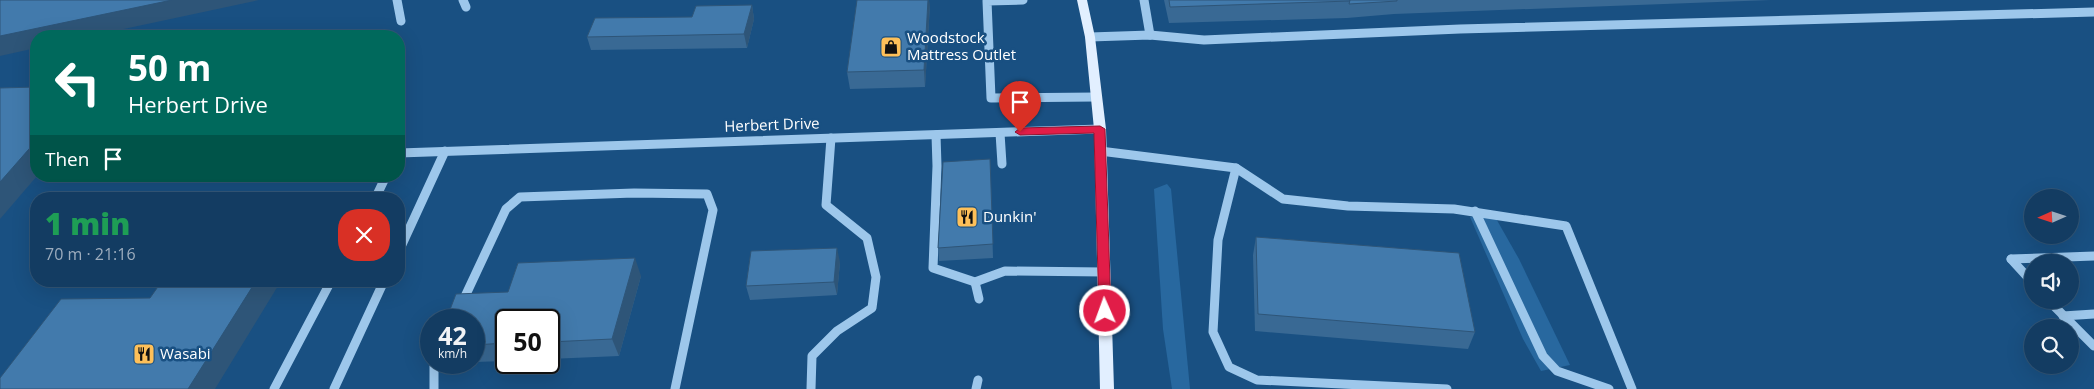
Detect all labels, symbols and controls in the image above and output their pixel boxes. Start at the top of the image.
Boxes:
place label: Woodstock Mattress Outlet [907,27,1016,64]
shop icon: Woodstock Mattress Outlet [879,35,903,59]
text: 50 m [128,44,211,91]
icon: left [45,50,110,115]
pin [999,81,1041,132]
icon: arrive [1006,88,1034,116]
text: Herbert Drive [128,89,268,119]
street label: Herbert Drive [724,112,820,136]
icon: arrive [99,145,127,173]
text: Then [45,146,89,172]
north arrow [2024,189,2079,244]
map controls [2024,189,2079,374]
text: 1 min [45,203,130,244]
restaurant icon: Dunkin' [955,205,979,229]
place label: Dunkin' [983,206,1036,226]
button: close [338,209,390,261]
text: 70 m · 21:16 [45,243,136,265]
button: sound [2024,254,2079,309]
position arrow [1078,284,1130,336]
speed limit sign: 50 [495,309,560,374]
text: 42 [438,318,467,352]
button: search [2024,319,2079,374]
restaurant icon: Wasabi [132,342,156,366]
place label: Wasabi [160,343,211,363]
text: km/h [438,345,467,362]

